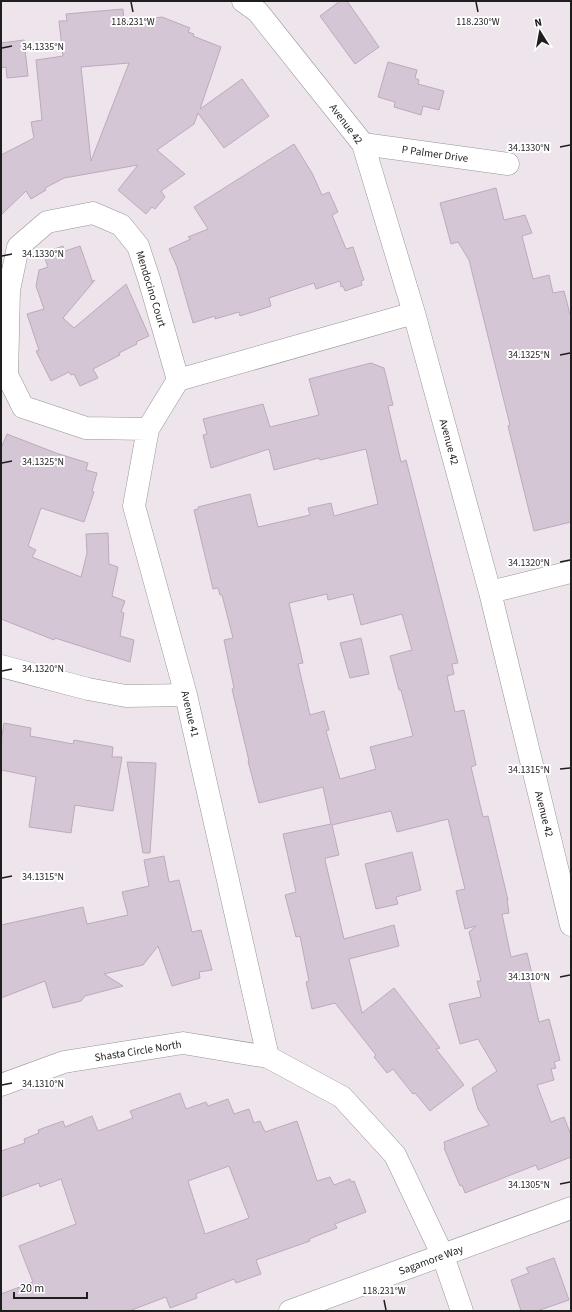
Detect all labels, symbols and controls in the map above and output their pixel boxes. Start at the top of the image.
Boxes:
north arrow [520,12,560,52]
text: 118.231°W [111,15,155,29]
text: 118.230°W [456,15,500,29]
text: N [533,15,543,31]
text: 34.1335°N [22,40,64,54]
street label: Avenue 42 [326,101,366,147]
text: 34.1330°N [508,141,550,155]
street label: P Palmer Drive [401,142,470,166]
text: 34.1330°N [22,247,64,261]
street label: Mendocino Court [132,249,170,329]
text: 34.1325°N [508,348,550,362]
street label: Avenue 42 [436,417,462,467]
text: 34.1325°N [22,455,64,469]
text: 34.1320°N [508,556,550,570]
text: 34.1320°N [22,662,64,676]
street label: Avenue 41 [177,689,203,739]
text: 34.1315°N [508,763,550,777]
street label: Avenue 42 [531,789,557,839]
text: 34.1315°N [22,870,64,884]
text: 34.1310°N [508,970,550,984]
street label: Shasta Circle North [93,1037,183,1065]
text: 34.1310°N [22,1077,64,1091]
text: 34.1305°N [508,1178,550,1192]
street label: Sagamore Way [397,1241,465,1279]
scale bar [14,1274,87,1300]
text: 20 m [20,1280,44,1297]
text: 118.231°W [362,1284,406,1298]

